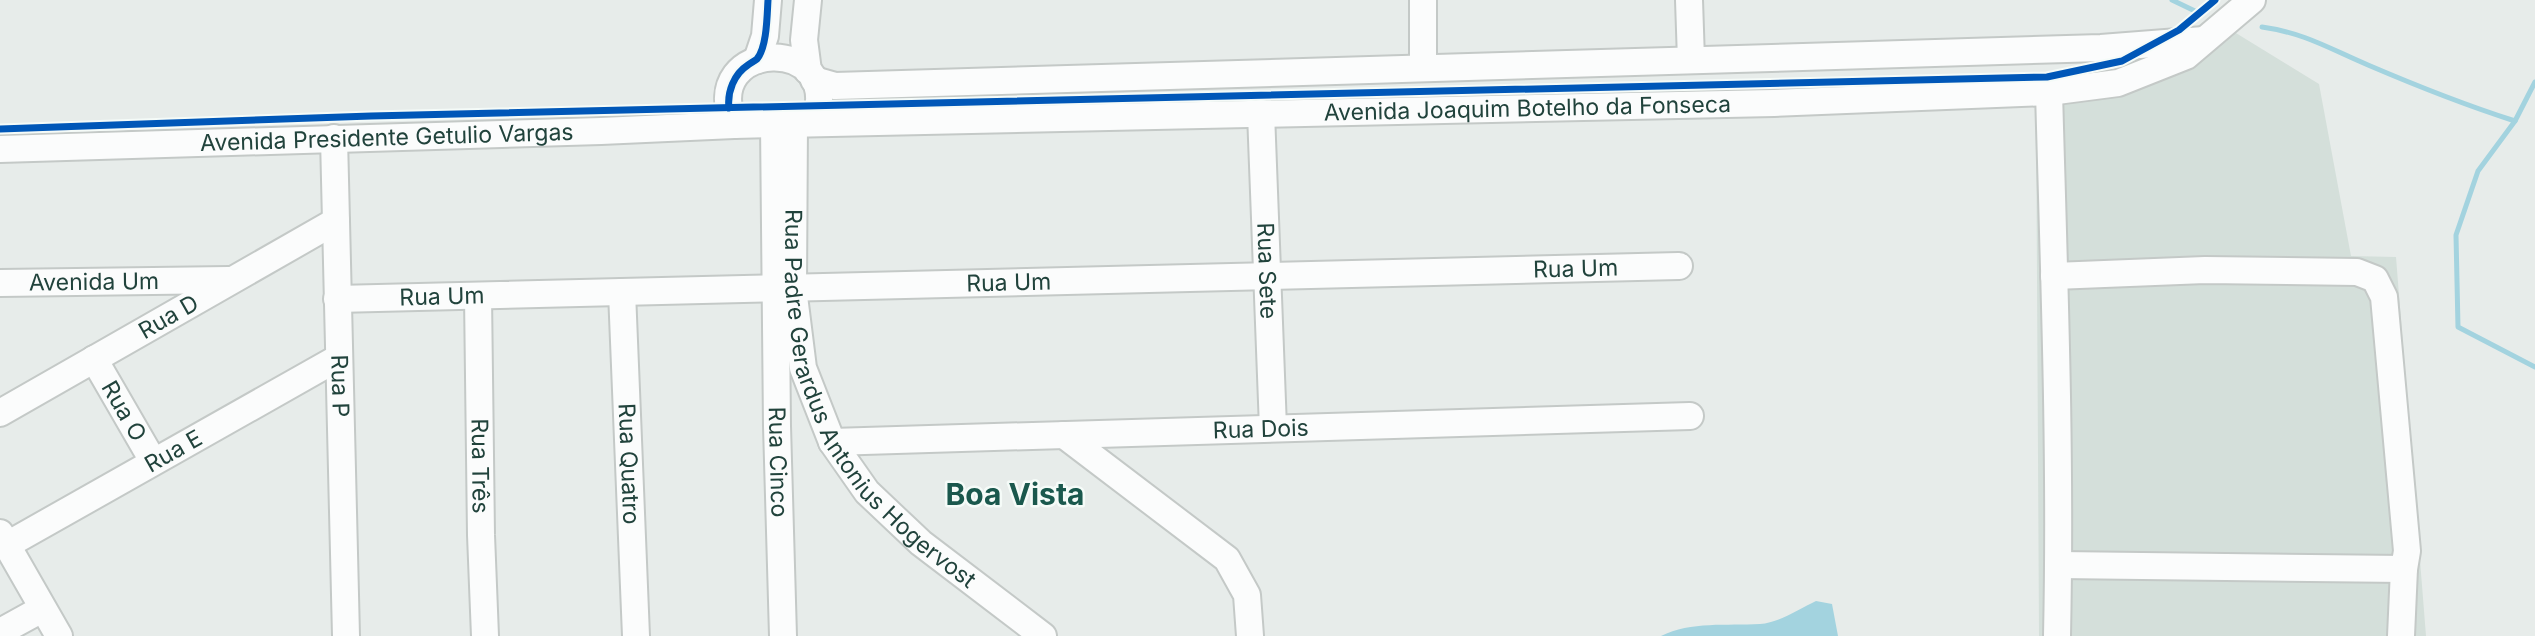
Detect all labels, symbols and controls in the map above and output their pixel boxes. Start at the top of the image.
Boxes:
street label: Avenida Joaquim Botelho da Fonseca [1324,90,1731,127]
street label: Avenida Presidente Getulio Vargas [200,118,574,157]
street label: Rua Padre Gerardus Antonius Hogervost [779,209,982,594]
street label: Rua Sete [1251,222,1283,320]
street label: Rua Um [1533,254,1619,284]
street label: Avenida Um [29,267,159,297]
street label: Rua Um [966,267,1052,298]
street label: Rua Um [399,281,485,311]
street label: Rua D [134,289,203,345]
street label: Rua P [325,354,355,418]
street label: Rua O [96,376,153,446]
street label: Rua Quatro [613,403,645,525]
street label: Rua Cinco [763,406,794,518]
street label: Rua Dois [1212,414,1309,444]
street label: Rua Três [466,418,495,514]
street label: Rua E [140,424,207,478]
district label: Boa Vista [946,476,1084,512]

